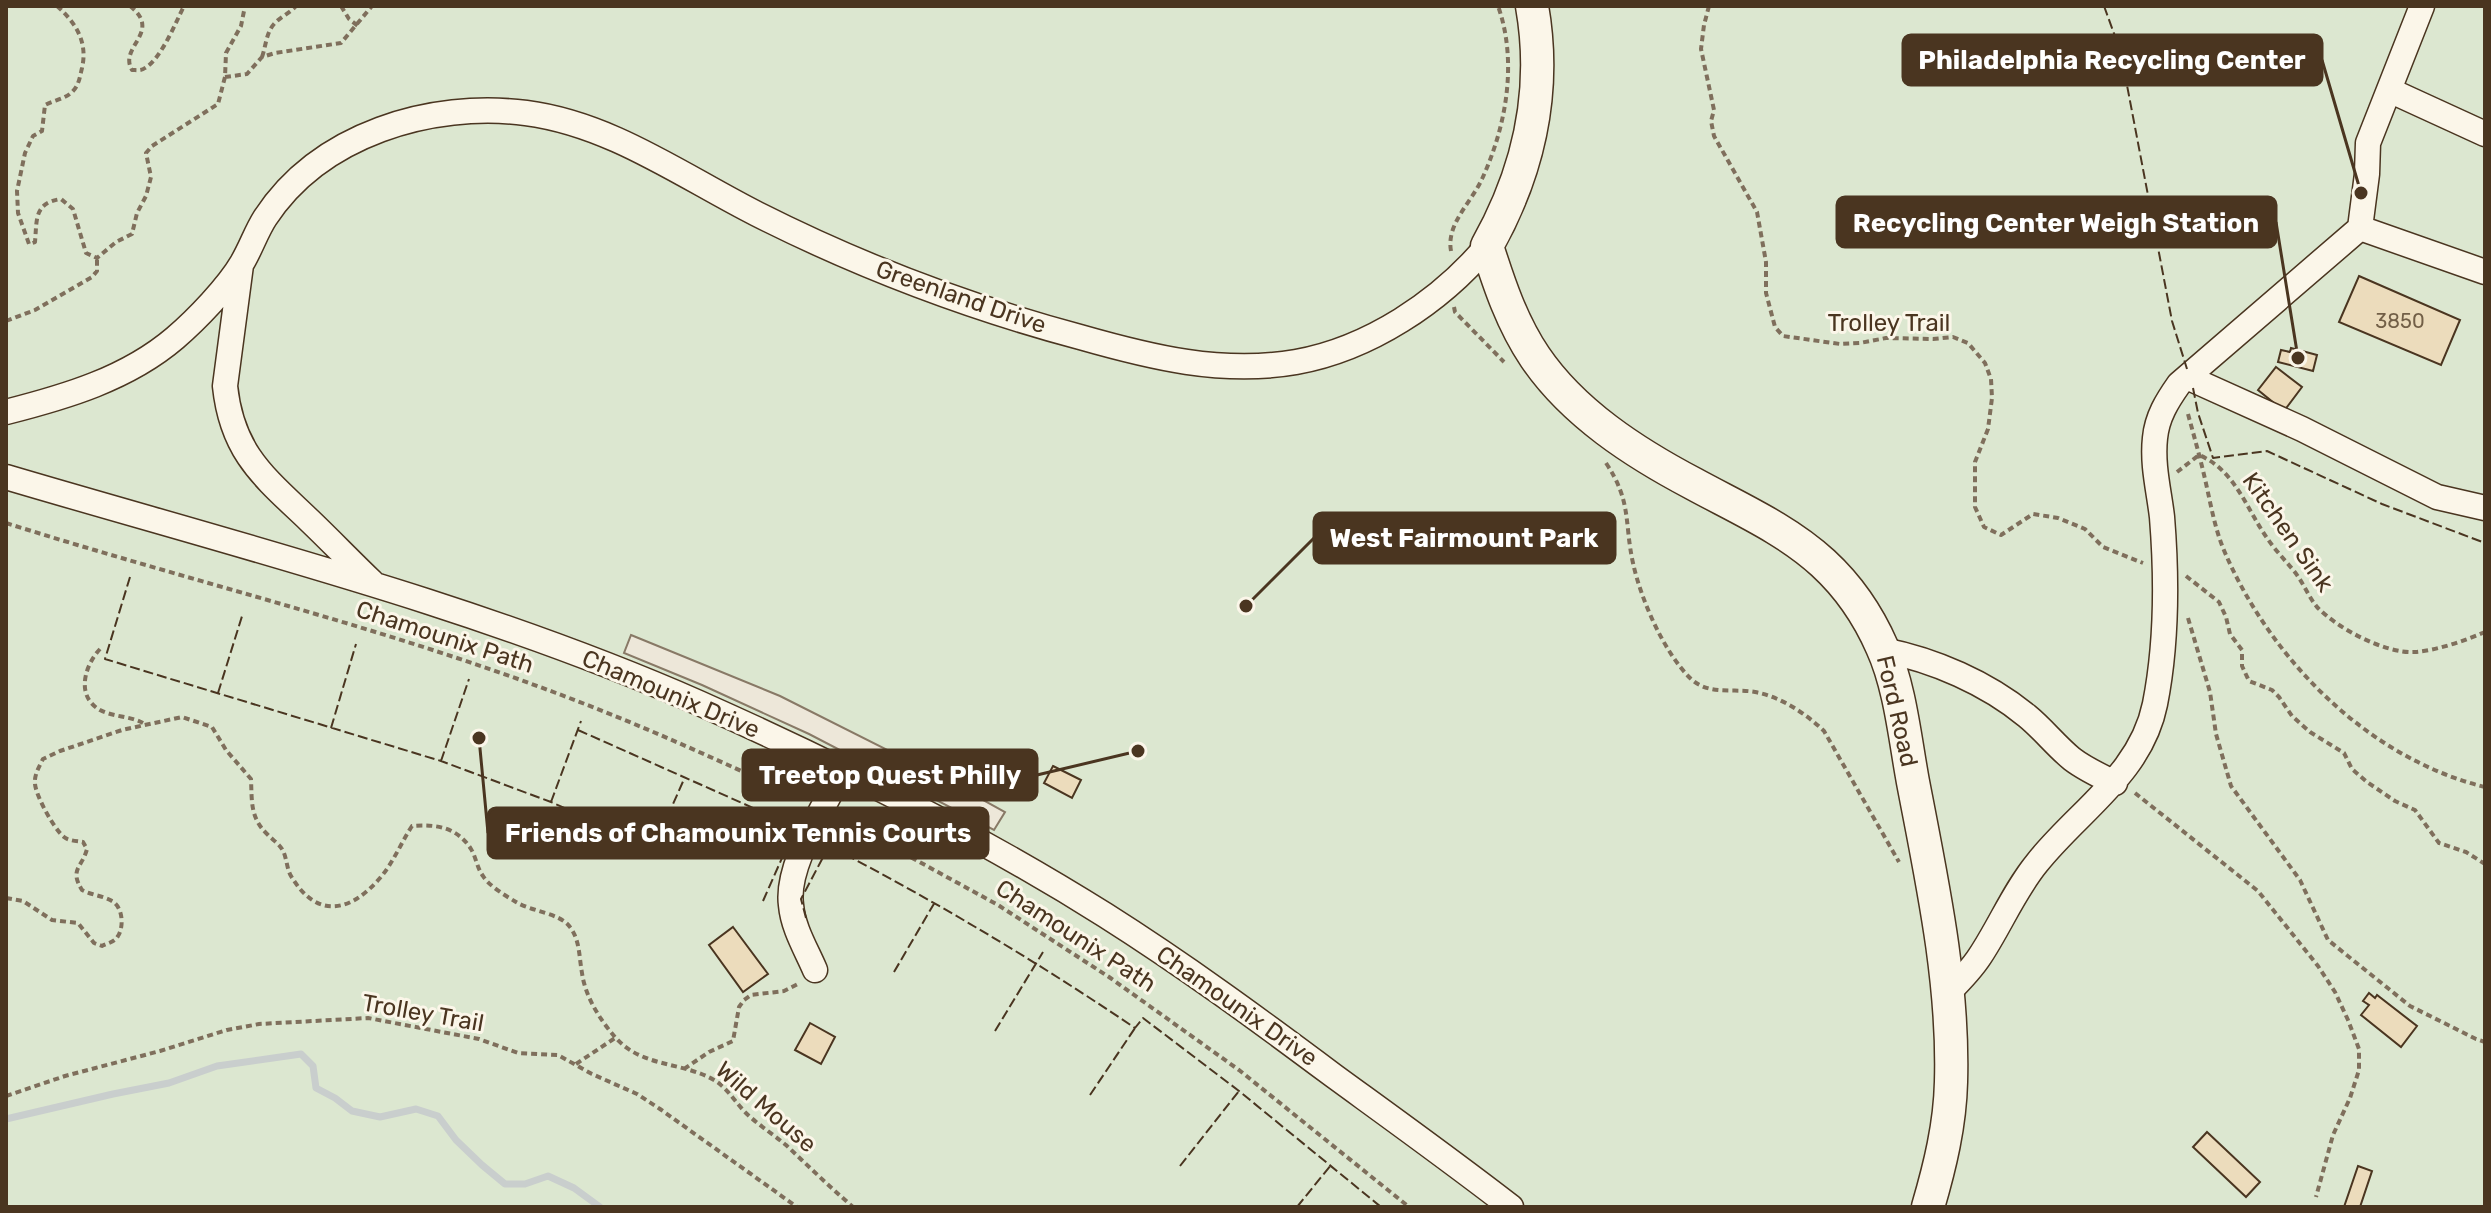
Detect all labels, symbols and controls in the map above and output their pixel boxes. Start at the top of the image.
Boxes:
callout: Philadelphia Recycling Center [1903,35,2322,85]
text: Philadelphia Recycling Center [1918,45,2306,76]
callout: Recycling Center Weigh Station [1837,197,2276,247]
text: Recycling Center Weigh Station [1853,208,2259,239]
street label: Greenland Drive [872,255,1050,339]
street label: Trolley Trail [1828,309,1950,337]
house number: 3850 [2375,309,2425,333]
street label: Kitchen Sink [2237,467,2340,597]
callout: West Fairmount Park [1314,513,1615,563]
text: West Fairmount Park [1330,523,1599,554]
street label: Chamounix Path [353,595,537,679]
street label: Chamounix Drive [578,644,764,744]
street label: Ford Road [1871,653,1923,769]
callout: Treetop Quest Philly [743,750,1037,800]
text: Treetop Quest Philly [759,760,1022,791]
callout: Friends of Chamounix Tennis Courts [488,808,988,858]
text: Friends of Chamounix Tennis Courts [505,818,971,849]
street label: Chamounix Path [991,874,1161,998]
street label: Chamounix Drive [1151,940,1323,1072]
street label: Trolley Trail [360,989,486,1037]
street label: Wild Mouse [710,1056,822,1158]

